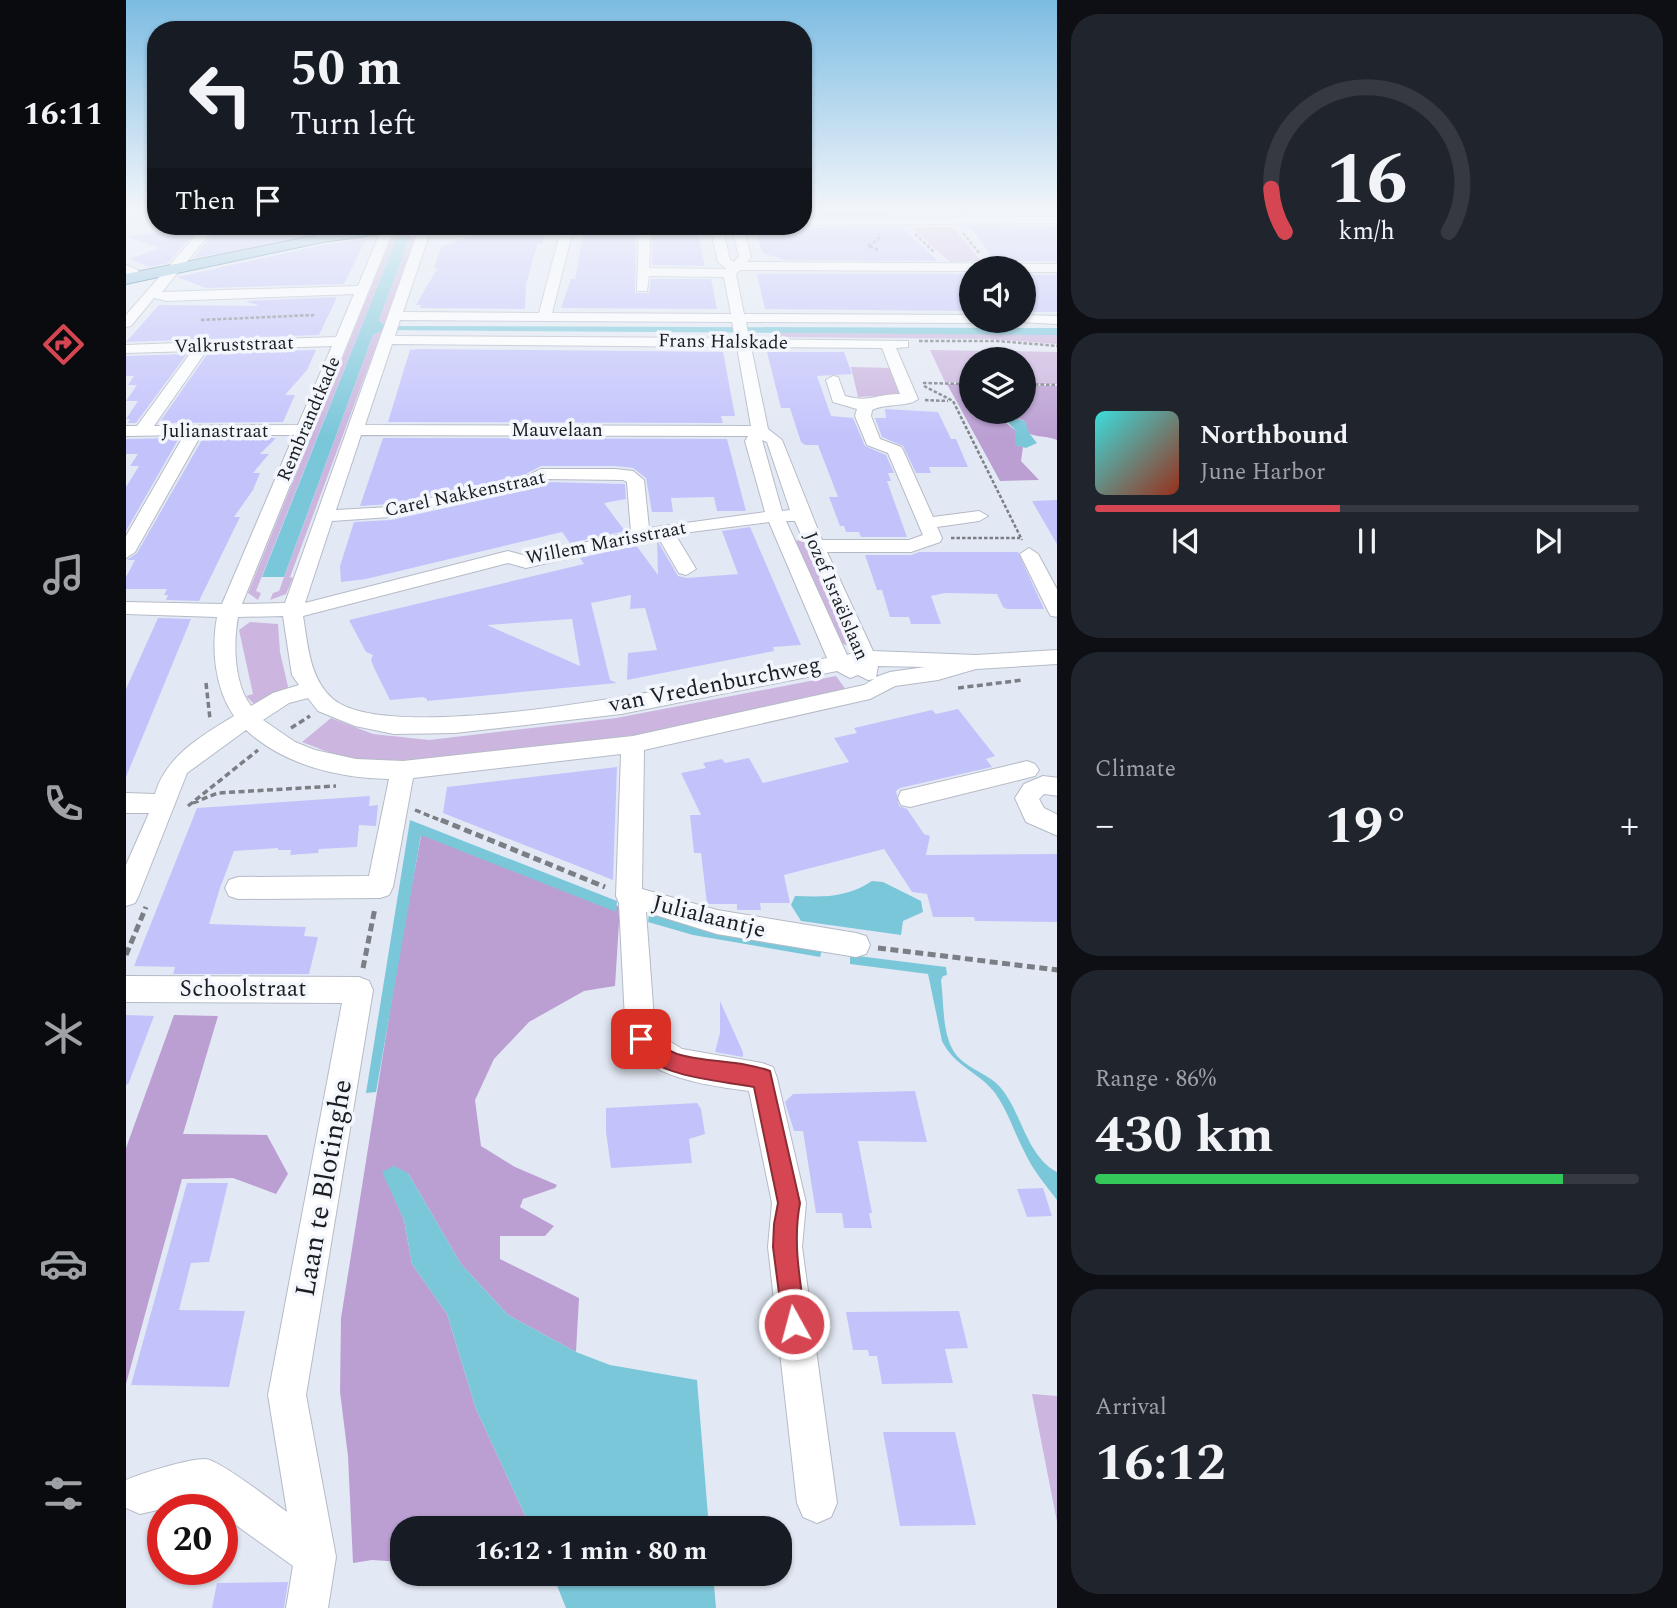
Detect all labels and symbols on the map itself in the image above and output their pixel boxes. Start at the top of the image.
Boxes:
street label: Frans Halskade [658,326,788,358]
street label: Valkruststraat [174,328,294,362]
street label: Rembrandtkade [270,352,348,486]
street label: Mauvelaan [511,416,603,445]
street label: Julianastraat [162,417,269,446]
street label: Carel Nakkenstraat [382,463,548,525]
street label: Willem Marisstraat [523,513,689,573]
street label: Jozef Israëlslaan [796,527,876,665]
street label: van Vredenburchweg [605,647,824,723]
street label: Julialaantje [649,886,769,948]
street label: Schoolstraat [180,972,306,1007]
pin [611,1009,671,1069]
street label: Laan te Blotinghe [284,1076,364,1300]
position arrow [757,1287,831,1361]
speed limit sign: 20 [147,1494,238,1585]

